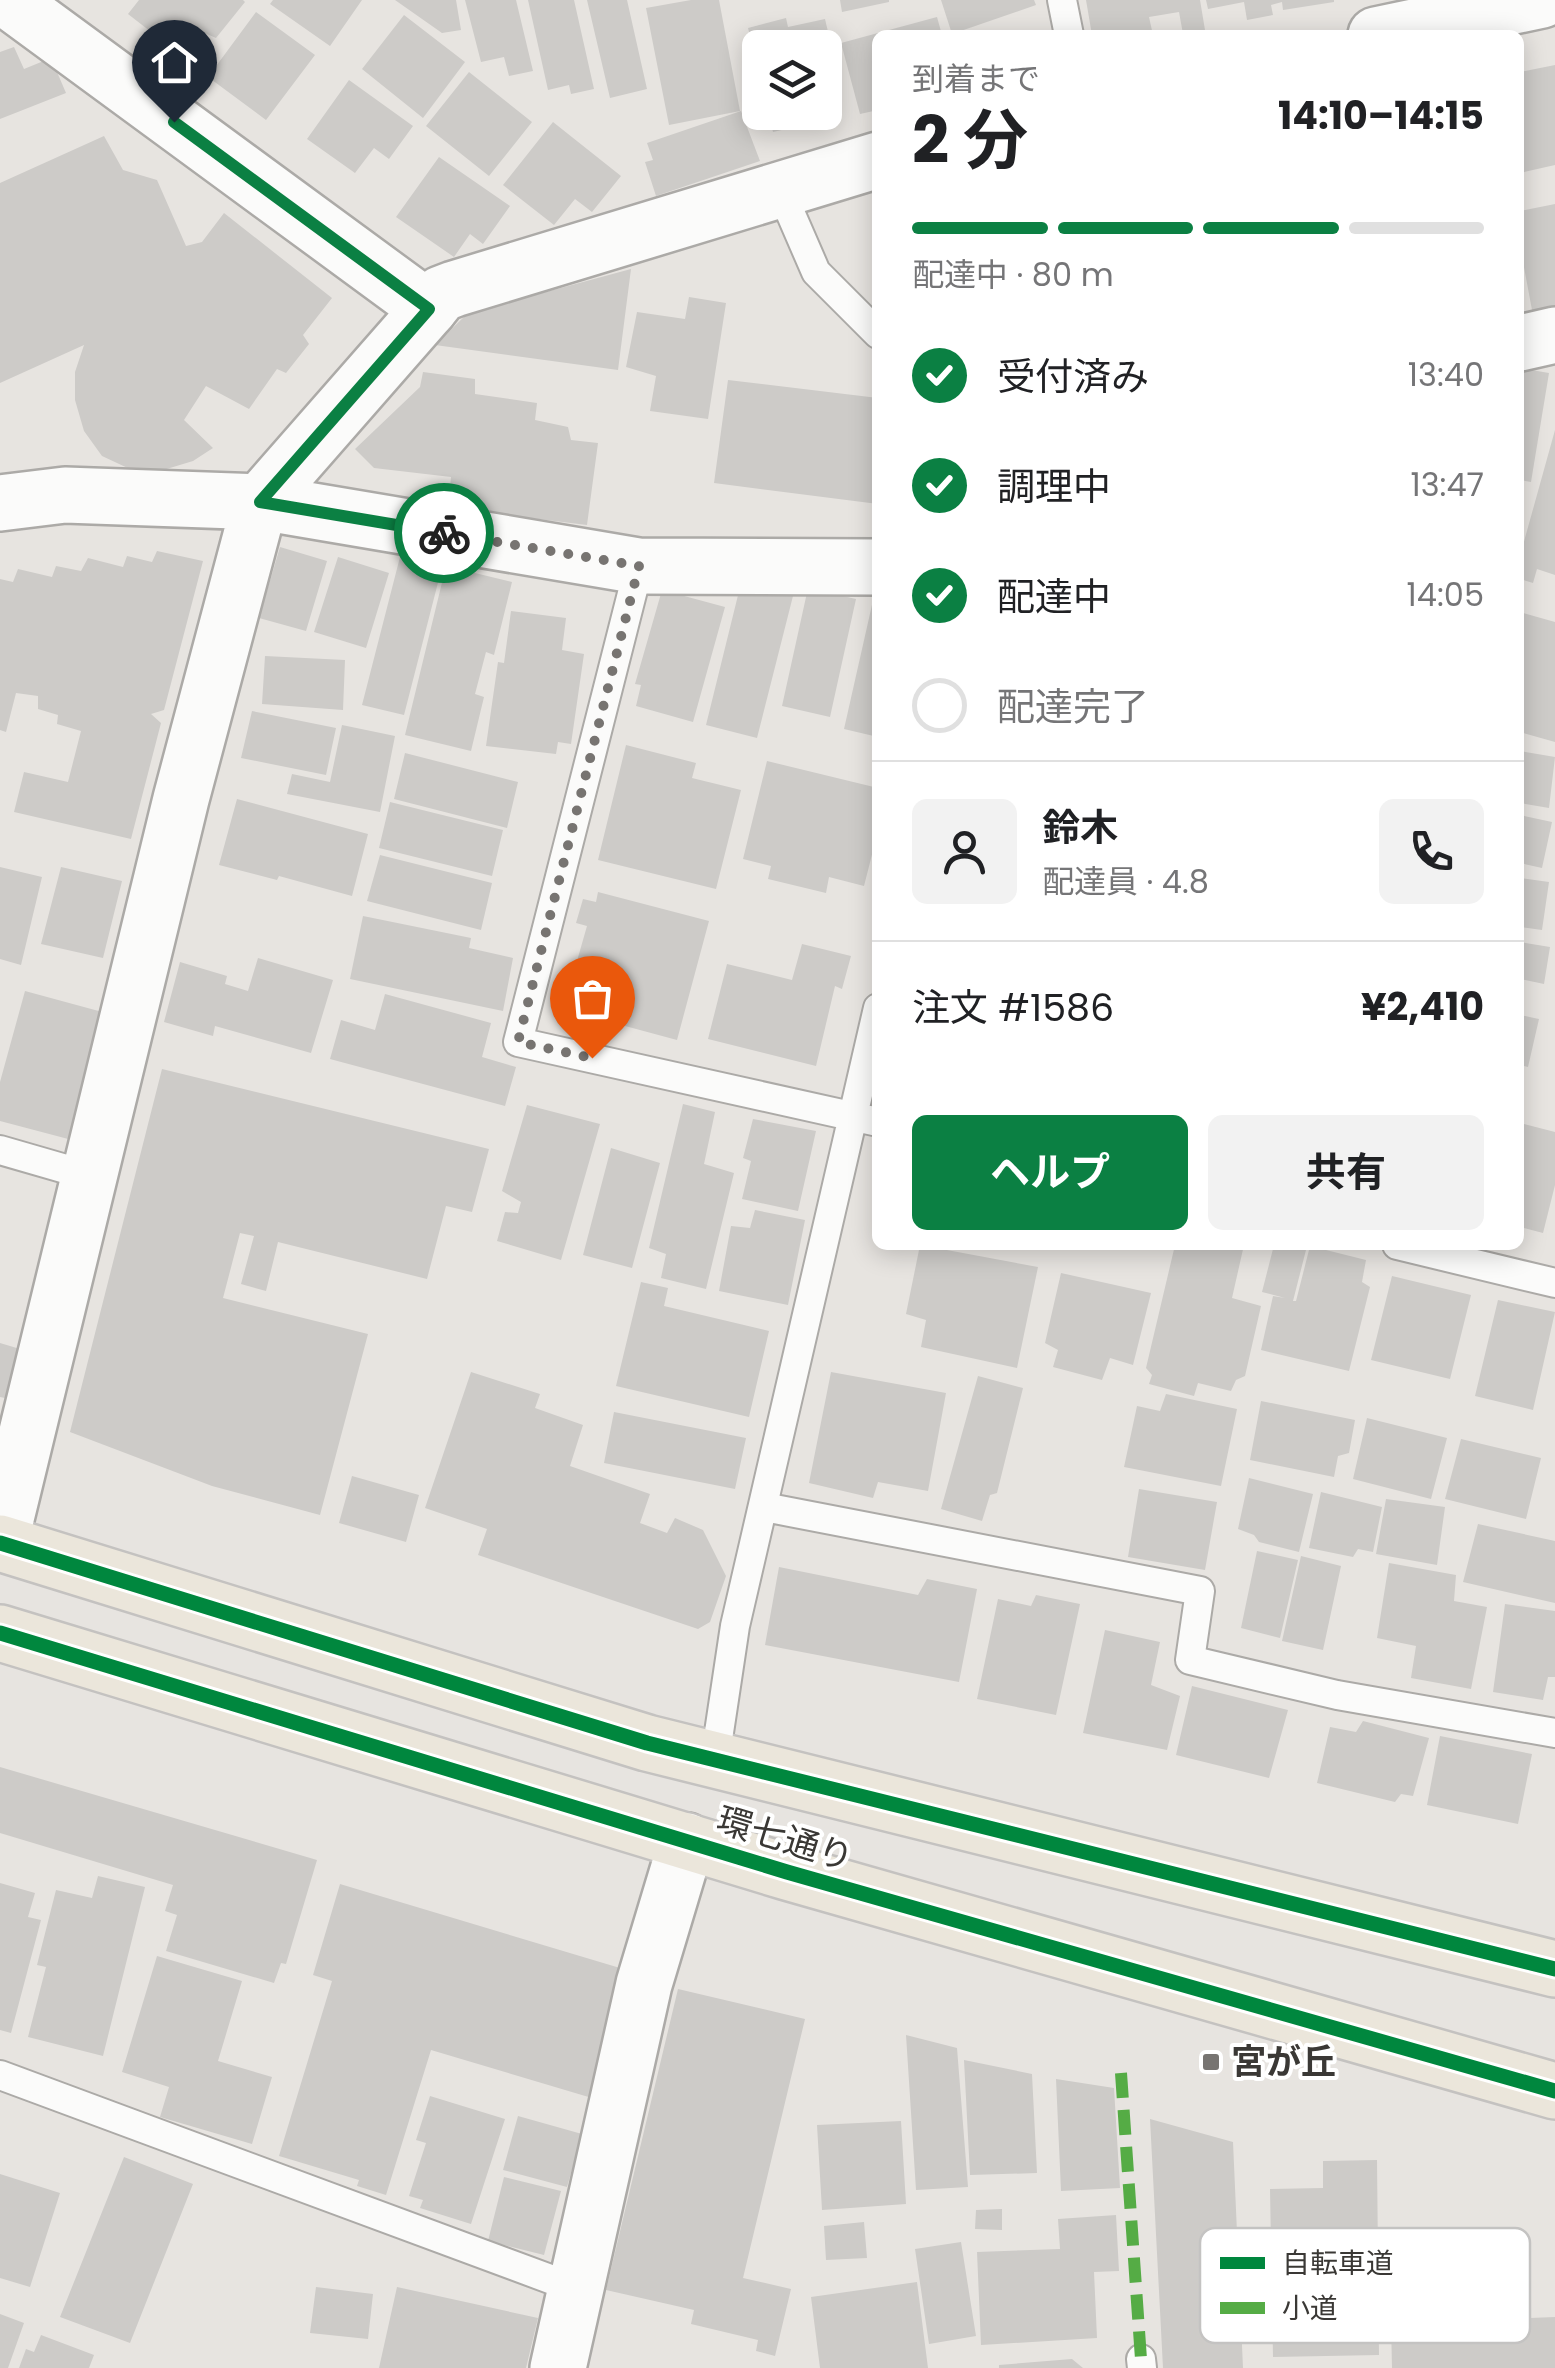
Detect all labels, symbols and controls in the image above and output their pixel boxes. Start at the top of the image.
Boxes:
pin [132,20,217,123]
map controls [742,30,842,130]
button: layers [742,30,842,130]
icon: home [147,35,202,90]
text: 到着まで [912,56,1040,101]
text: 14:10–14:15 [1278,89,1484,142]
text: 2 分 [912,95,1028,186]
text: 配達中 · 80 m [912,252,1114,297]
icon: check [912,348,967,403]
text: 受付済み [997,350,1149,403]
text: 13:40 [1408,352,1484,397]
icon: check [912,458,967,513]
text: 調理中 [997,460,1111,513]
text: 13:47 [1410,462,1484,507]
courier [394,483,494,583]
icon: bike [417,506,472,561]
icon: check [912,568,967,623]
text: 配達中 [997,570,1111,623]
text: 14:05 [1407,572,1484,617]
text: 配達完了 [997,680,1149,733]
button: person [912,799,1017,904]
button: phone [1379,799,1484,904]
text: 鈴木 [1042,801,1118,854]
text: 配達員 · 4.8 [1042,859,1209,904]
pin [550,956,635,1059]
icon: bag [565,971,620,1026]
text: ¥2,410 [1361,980,1484,1033]
text: 注文 #1586 [912,981,1114,1034]
button: ヘルプ [912,1115,1188,1230]
button: 共有 [1208,1115,1484,1230]
street label: 環七通り [711,1795,859,1882]
place label: 宮が丘 [1231,2037,1336,2086]
marker: 宮が丘 [1200,2051,1222,2073]
legend [1200,2228,1530,2343]
text: 自転車道 [1282,2244,1394,2283]
text: 小道 [1282,2289,1338,2328]

